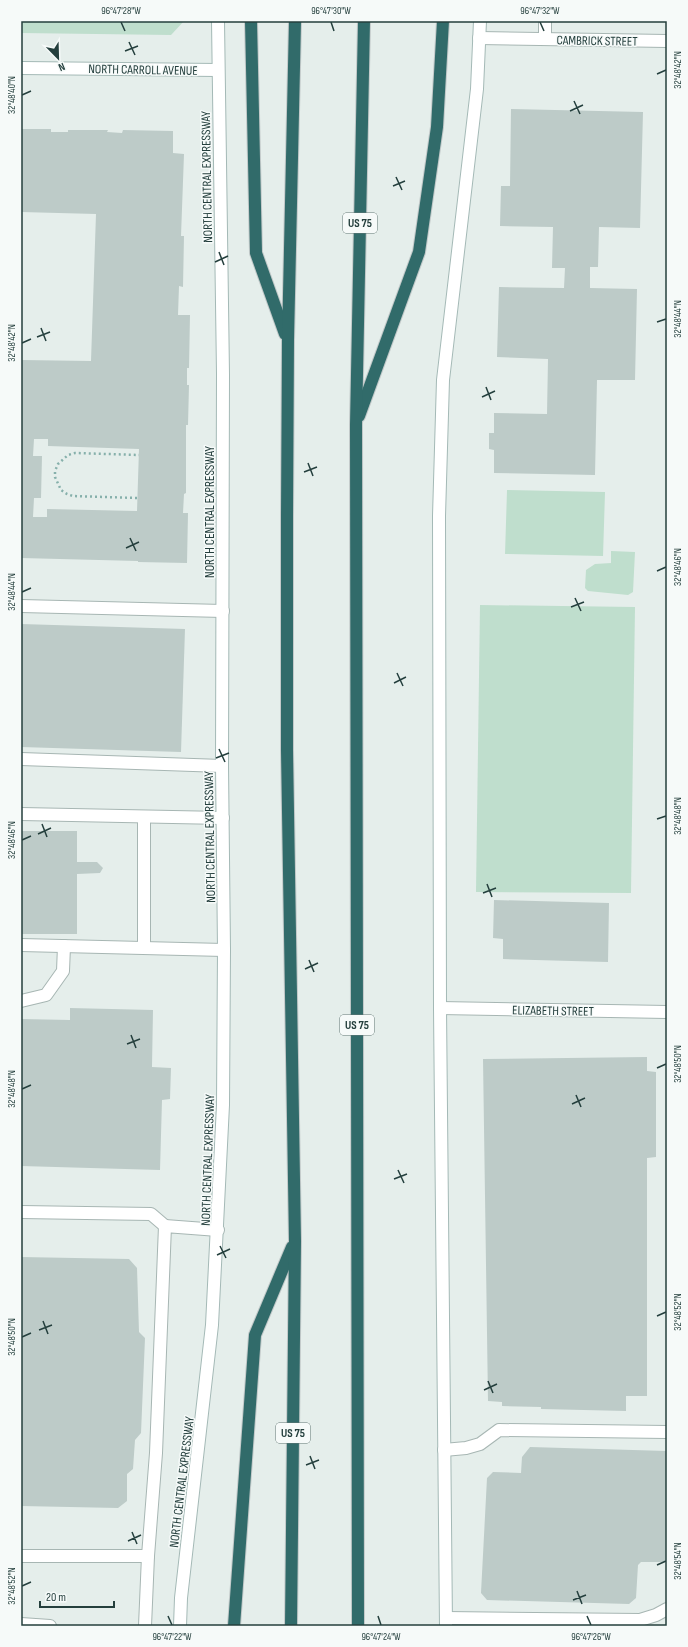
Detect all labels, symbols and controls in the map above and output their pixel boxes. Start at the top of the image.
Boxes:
text: 96°47'28"W [101,5,141,17]
text: 96°47'30"W [311,5,351,17]
text: 96°47'32"W [520,5,560,17]
street label: CAMBRICK STREET [556,32,638,50]
north arrow [38,38,78,78]
text: 32°48'42"N [672,51,684,89]
text: N [56,60,67,74]
street label: NORTH CARROLL AVENUE [88,61,198,79]
text: 32°48'40"N [6,76,18,114]
street label: NORTH CENTRAL EXPRESSWAY [198,110,216,243]
road number: US 75 [343,213,377,233]
text: 32°48'44"N [672,300,684,338]
text: 32°48'42"N [6,324,18,362]
street label: NORTH CENTRAL EXPRESSWAY [202,445,218,578]
text: 32°48'46"N [672,548,684,586]
text: 32°48'44"N [6,573,18,611]
street label: NORTH CENTRAL EXPRESSWAY [201,770,219,903]
text: 32°48'48"N [672,797,684,835]
text: 32°48'46"N [6,821,18,859]
street label: ELIZABETH STREET [512,1002,594,1020]
road number: US 75 [340,1015,374,1035]
text: 32°48'50"N [672,1045,684,1083]
text: 32°48'48"N [6,1070,18,1108]
street label: NORTH CENTRAL EXPRESSWAY [198,1093,218,1226]
text: 32°48'52"N [672,1293,684,1331]
text: 32°48'50"N [6,1318,18,1356]
street label: NORTH CENTRAL EXPRESSWAY [166,1415,198,1549]
road number: US 75 [276,1423,310,1443]
text: 32°48'54"N [672,1542,684,1580]
text: 32°48'52"N [6,1567,18,1605]
scale bar [40,1583,114,1609]
text: 20 m [46,1590,66,1605]
text: 96°47'22"W [152,1631,192,1643]
text: 96°47'24"W [361,1631,401,1643]
text: 96°47'26"W [571,1631,611,1643]

